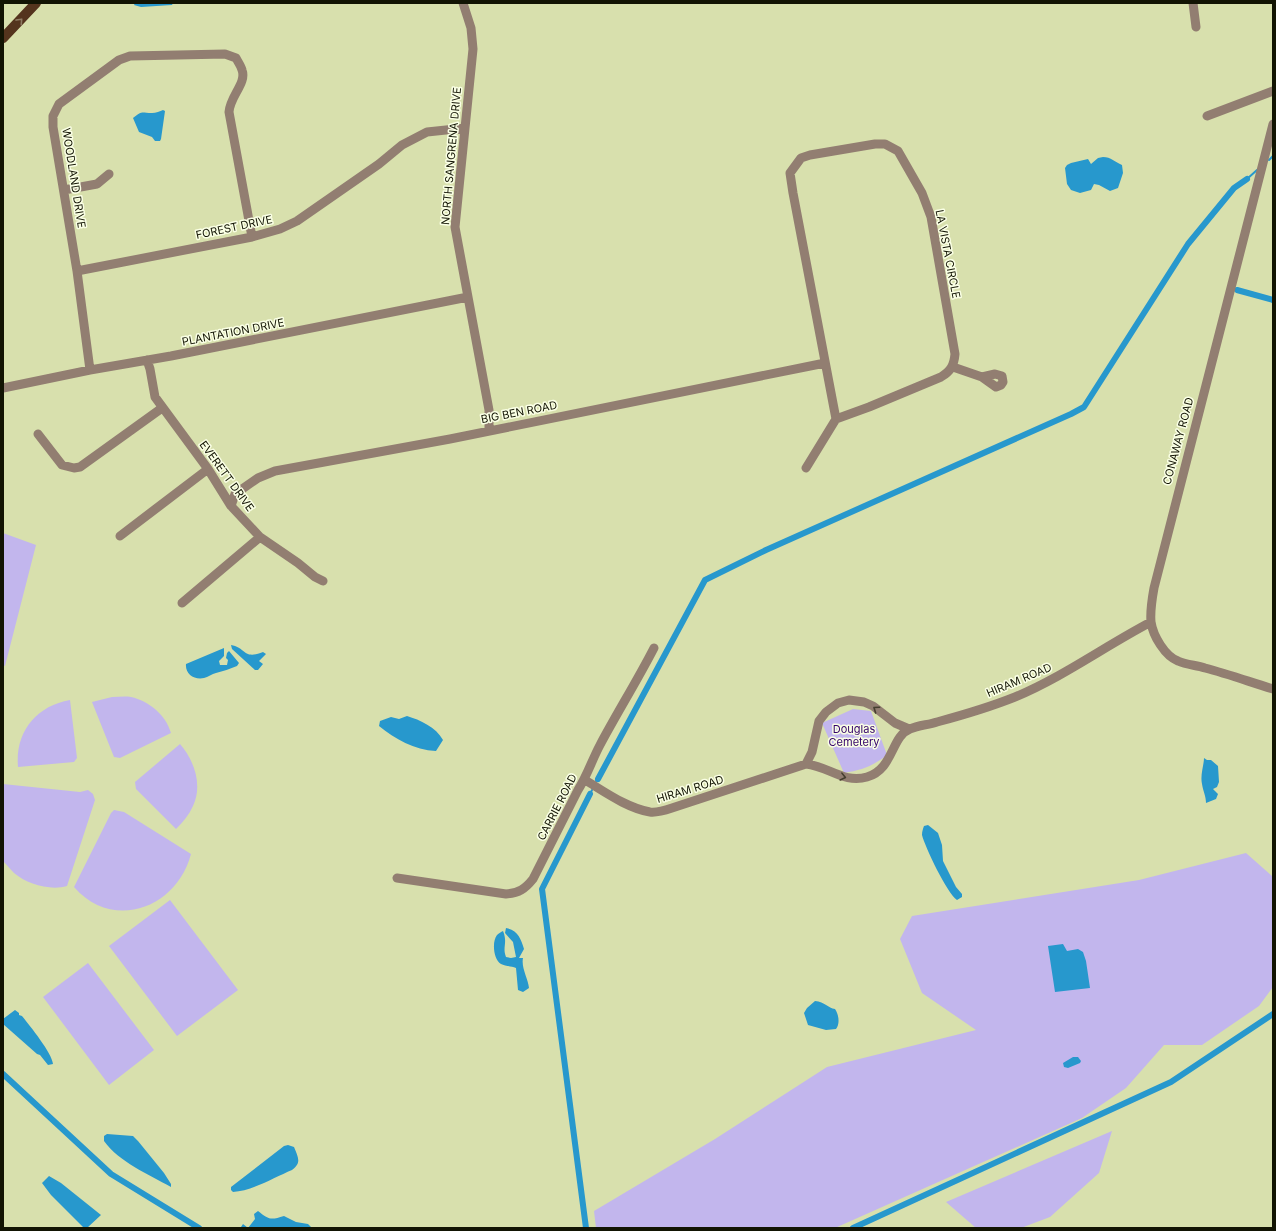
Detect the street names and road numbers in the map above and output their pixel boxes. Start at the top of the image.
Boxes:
street label: NORTH SANGRENA DRIVE [438,87,464,225]
street label: WOODLAND DRIVE [59,127,89,229]
street label: LA VISTA CIRCLE [933,208,963,300]
street label: FOREST DRIVE [194,212,274,242]
street label: PLANTATION DRIVE [181,315,285,349]
street label: CONAWAY ROAD [1160,396,1196,486]
street label: BIG BEN ROAD [480,398,558,426]
street label: EVERETT DRIVE [197,438,257,514]
street label: HIRAM ROAD [984,660,1054,700]
street label: CARRIE ROAD [534,771,580,843]
street label: HIRAM ROAD [655,772,725,806]

